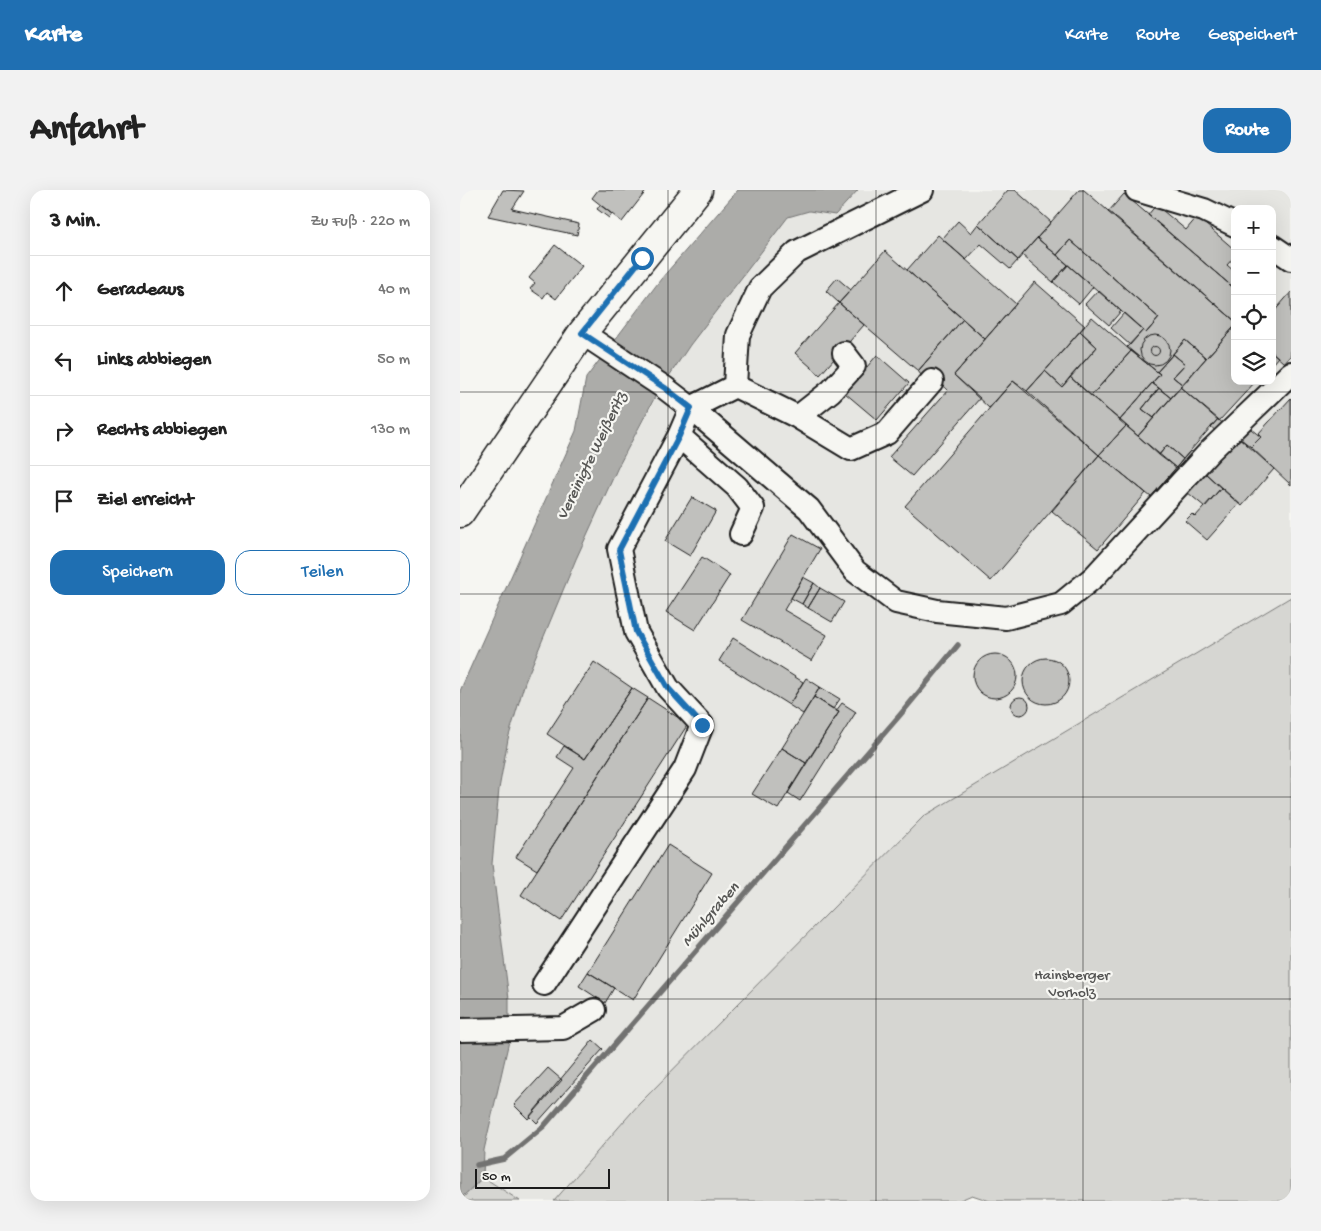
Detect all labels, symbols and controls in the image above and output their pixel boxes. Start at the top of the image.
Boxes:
text: Karte [25,21,82,50]
text: Karte [1065,25,1108,46]
text: Route [1136,25,1180,46]
text: Gespeichert [1208,25,1296,46]
button: Route [1203,108,1291,153]
text: Anfahrt [30,110,143,151]
map controls [1231,205,1276,385]
button: + [1231,205,1276,250]
text: 3 Min. [50,210,102,235]
text: Zu Fuß · 220 m [310,213,410,232]
route start [631,247,654,270]
button: − [1231,250,1276,295]
icon: ahead [50,277,78,305]
text: Geradeaus [97,279,183,302]
text: 40 m [378,281,410,300]
button: locate [1231,295,1276,340]
button: layers [1231,340,1276,385]
icon: left [50,347,78,375]
text: Links abbiegen [97,349,211,372]
text: 50 m [377,351,410,370]
water label: Vereinigte Weißeritz [554,389,633,523]
icon: right [50,417,78,445]
text: Rechts abbiegen [97,419,227,442]
text: 130 m [371,421,410,440]
icon: arrive [50,487,78,515]
text: Ziel erreicht [97,489,194,512]
button: Speichern [50,550,225,595]
button: Teilen [235,550,410,595]
route end [691,714,714,737]
water label: Mühlgraben [679,879,745,951]
park label: Hainsberger Vorholz [1034,967,1111,1002]
scale bar [475,1166,610,1189]
text: 50 m [482,1169,511,1186]

